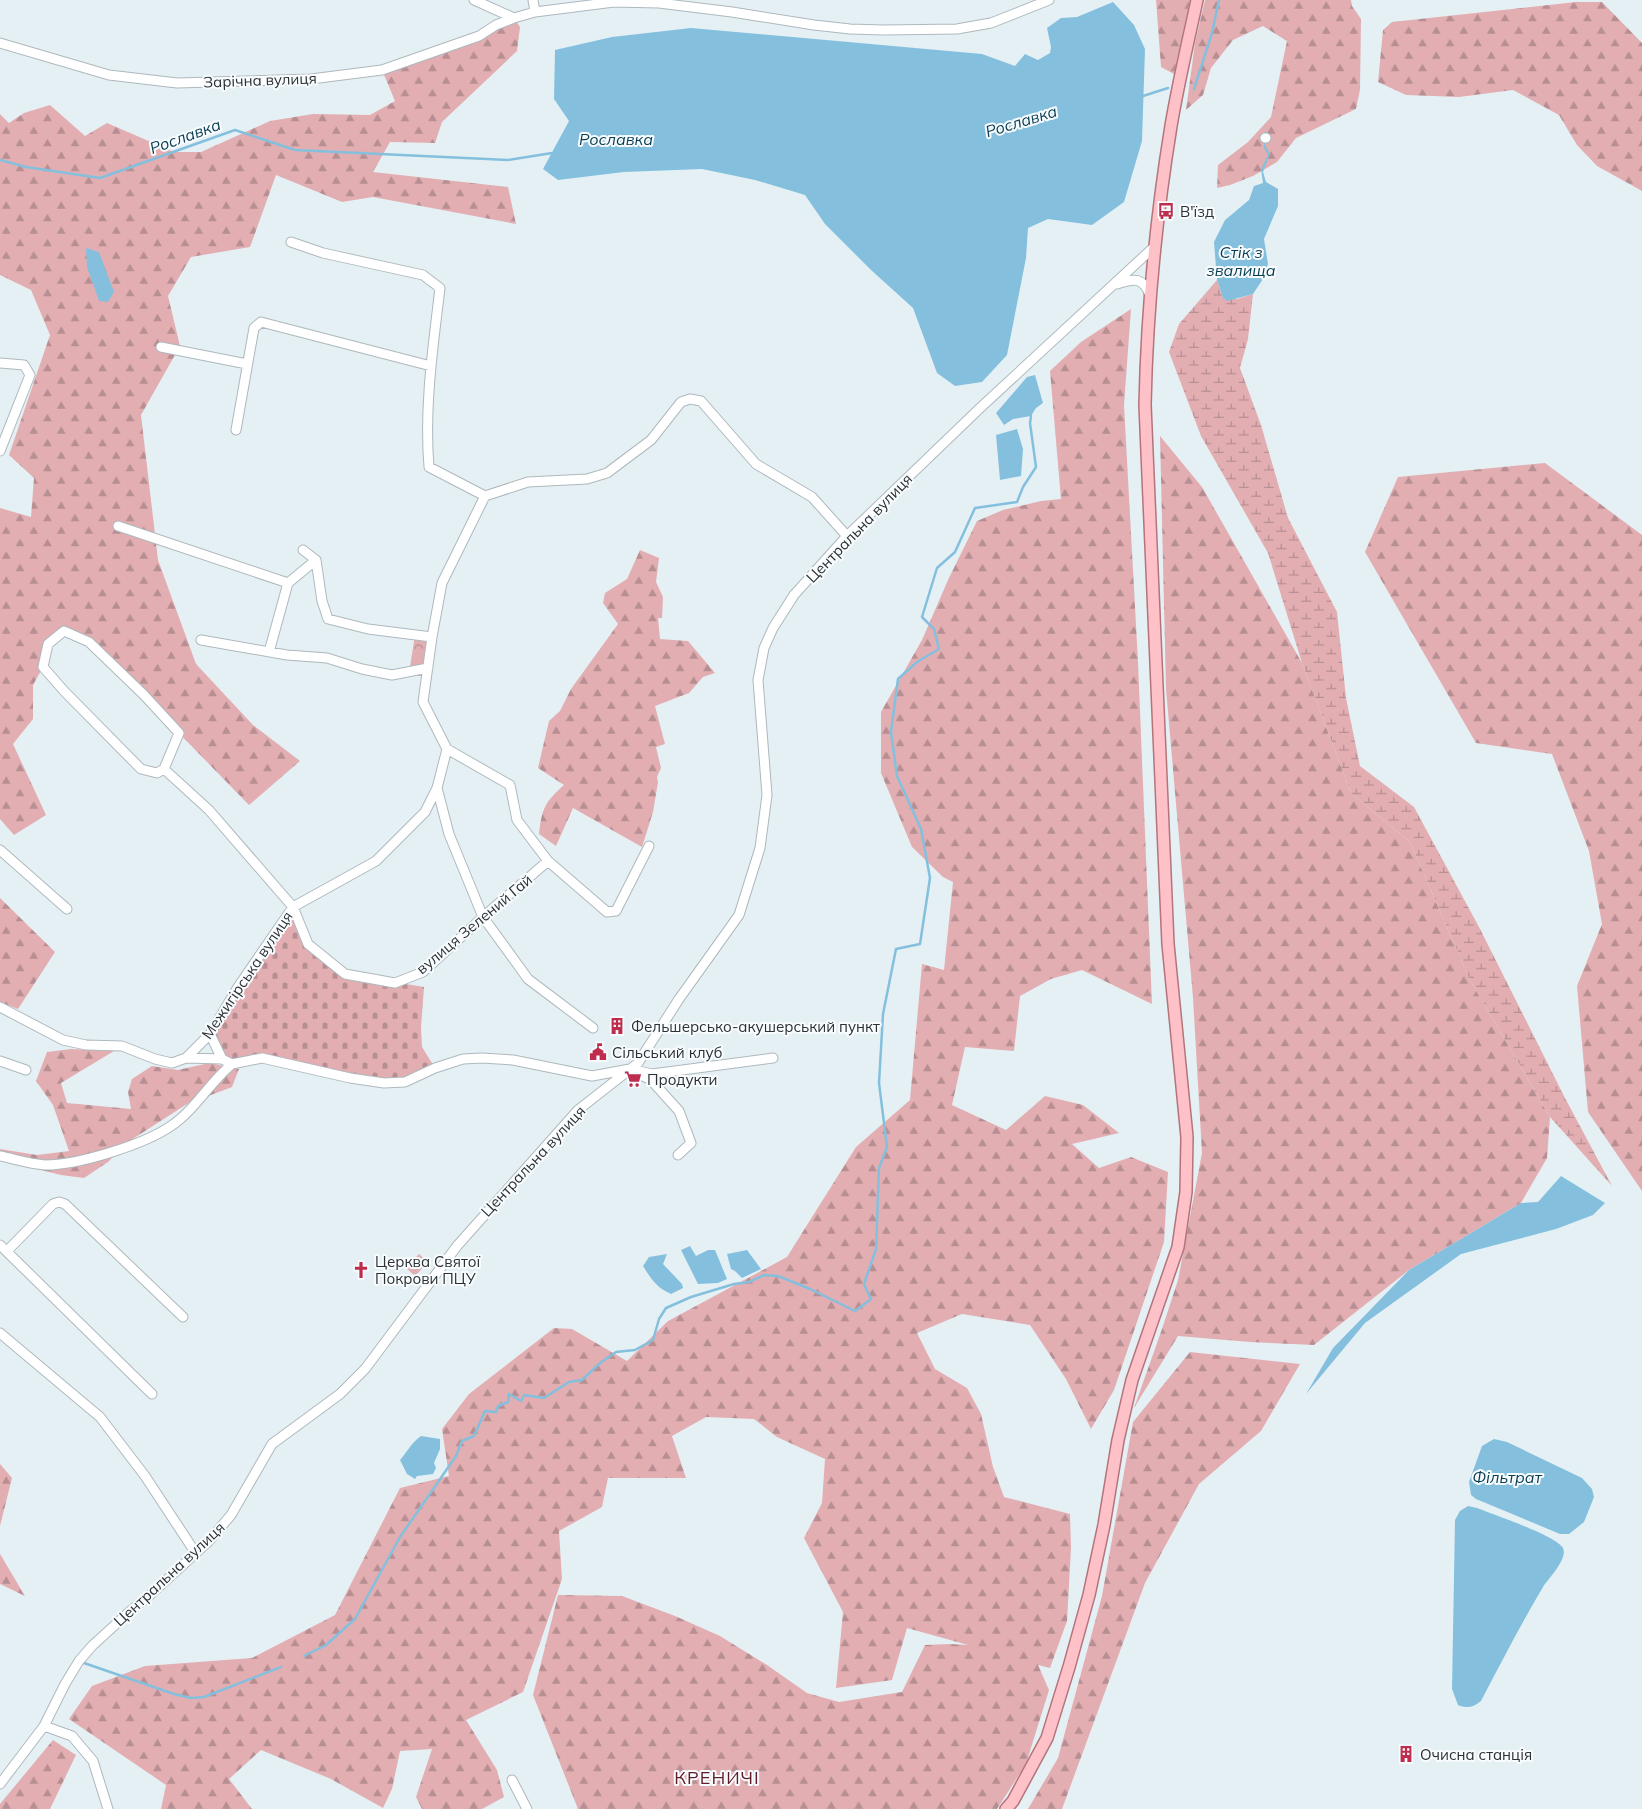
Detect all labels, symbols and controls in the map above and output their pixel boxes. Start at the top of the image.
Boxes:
street label: Зарічна вулиця [203,69,317,91]
water label: Рославка [983,101,1060,141]
water label: Рославка [147,114,223,158]
water label: Рославка [579,129,653,149]
bus stop icon: В'їзд [1156,201,1176,221]
place label: В'їзд [1180,202,1214,221]
water label: Стік з звалища [1207,242,1276,280]
street label: Центральна вулиця [802,469,916,587]
street label: вулиця Зелений Гай [412,870,536,978]
street label: Межигірська вулиця [197,908,297,1042]
building icon: Фельшерсько-акушерський пункт [607,1016,627,1036]
place label: Фельшерсько-акушерський пункт [631,1017,880,1036]
public building icon: Сільський клуб [588,1042,608,1062]
place label: Сільський клуб [612,1043,722,1062]
supermarket icon: Продукти [623,1069,643,1089]
place label: Продукти [647,1070,717,1089]
street label: Центральна вулиця [477,1102,589,1220]
place label: Церква Святої Покрови ПЦУ [375,1252,480,1288]
church icon: Церква Святої Покрови ПЦУ [351,1260,371,1280]
water label: Фільтрат [1472,1467,1543,1487]
street label: Центральна вулиця [110,1518,228,1630]
building icon: Очисна станція [1396,1744,1416,1764]
place label: Очисна станція [1420,1745,1532,1764]
district label: КРЕНИЧІ [674,1766,760,1789]

